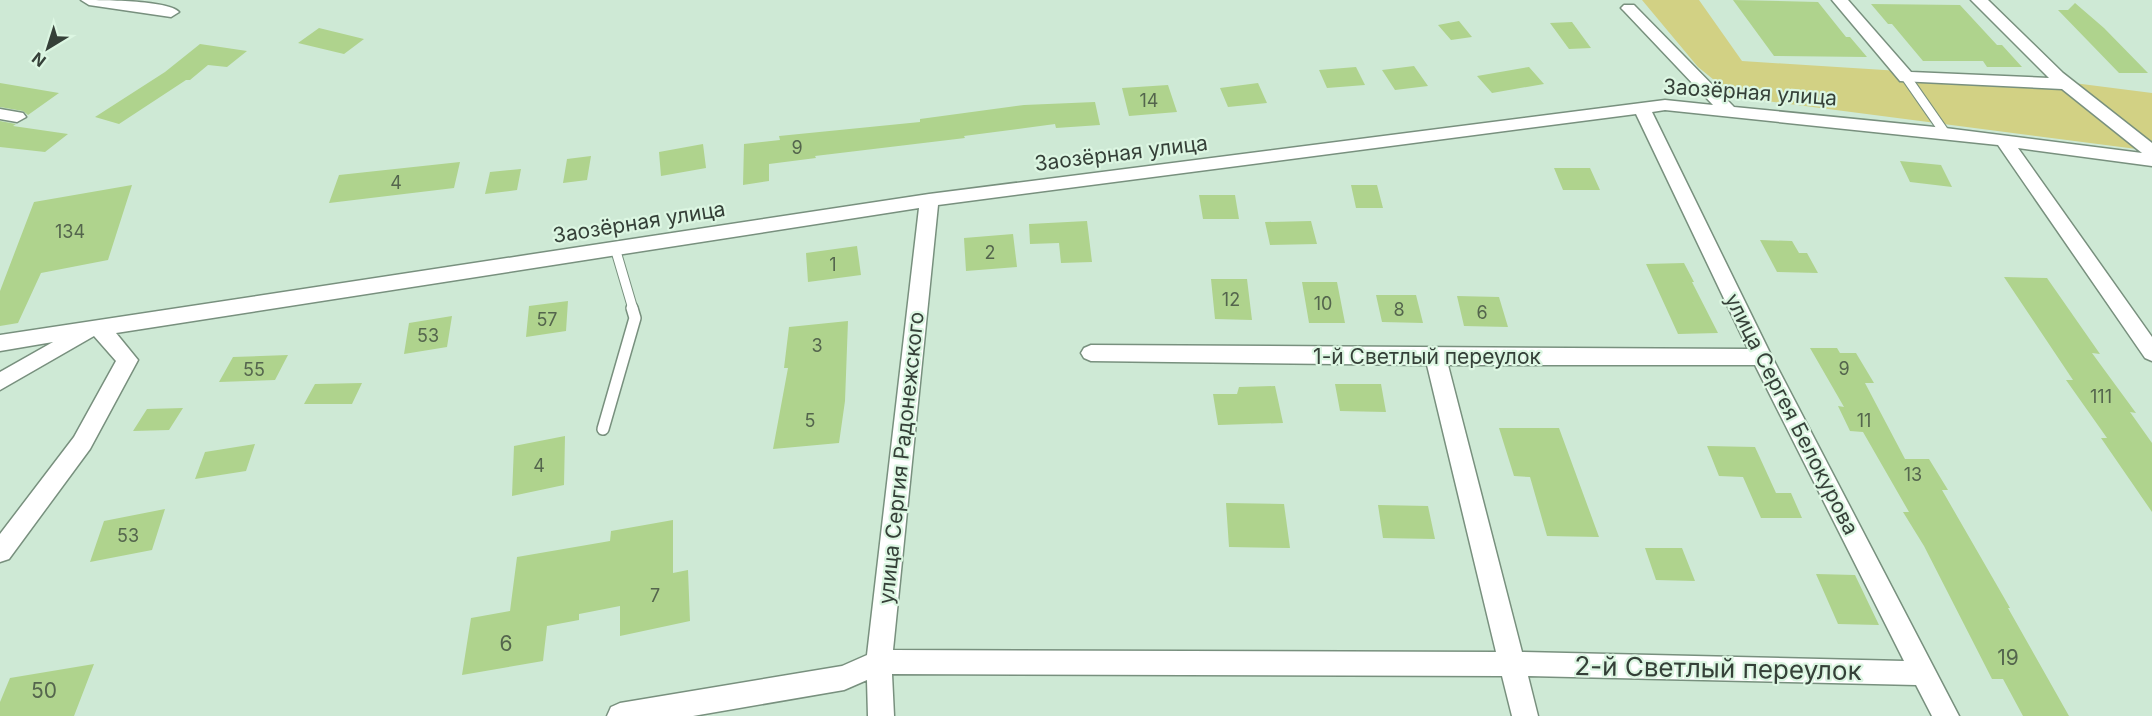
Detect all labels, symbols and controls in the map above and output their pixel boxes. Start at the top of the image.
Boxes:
north arrow [18,18,78,78]
text: N [28,48,50,71]
street label: Заозёрная улица [1662,73,1838,111]
house number: 14 [1140,90,1158,111]
street label: Заозёрная улица [1033,130,1209,176]
house number: 9 [791,137,803,158]
house number: 4 [390,172,402,193]
street label: Заозёрная улица [551,196,727,248]
house number: 134 [55,221,85,242]
house number: 2 [985,242,995,263]
house number: 1 [829,254,837,275]
house number: 12 [1222,289,1240,310]
street label: улица Сергея Белокурова [1720,289,1864,539]
house number: 10 [1314,293,1332,314]
house number: 8 [1393,299,1405,320]
house number: 6 [1476,302,1488,323]
house number: 57 [536,309,558,330]
street label: улица Сергия Радонежского [873,310,929,606]
house number: 53 [417,325,439,346]
house number: 3 [811,335,823,356]
street label: 1-й Светлый переулок [1313,344,1542,369]
house number: 9 [1838,358,1850,379]
house number: 55 [243,359,265,380]
house number: 111 [2090,386,2112,407]
house number: 5 [805,410,815,431]
house number: 11 [1857,410,1871,431]
house number: 4 [533,455,545,476]
house number: 13 [1904,464,1922,485]
house number: 53 [117,525,139,546]
house number: 7 [650,585,660,606]
house number: 6 [499,631,513,656]
house number: 19 [1997,645,2019,670]
street label: 2-й Светлый переулок [1574,650,1862,686]
house number: 50 [31,678,57,703]

